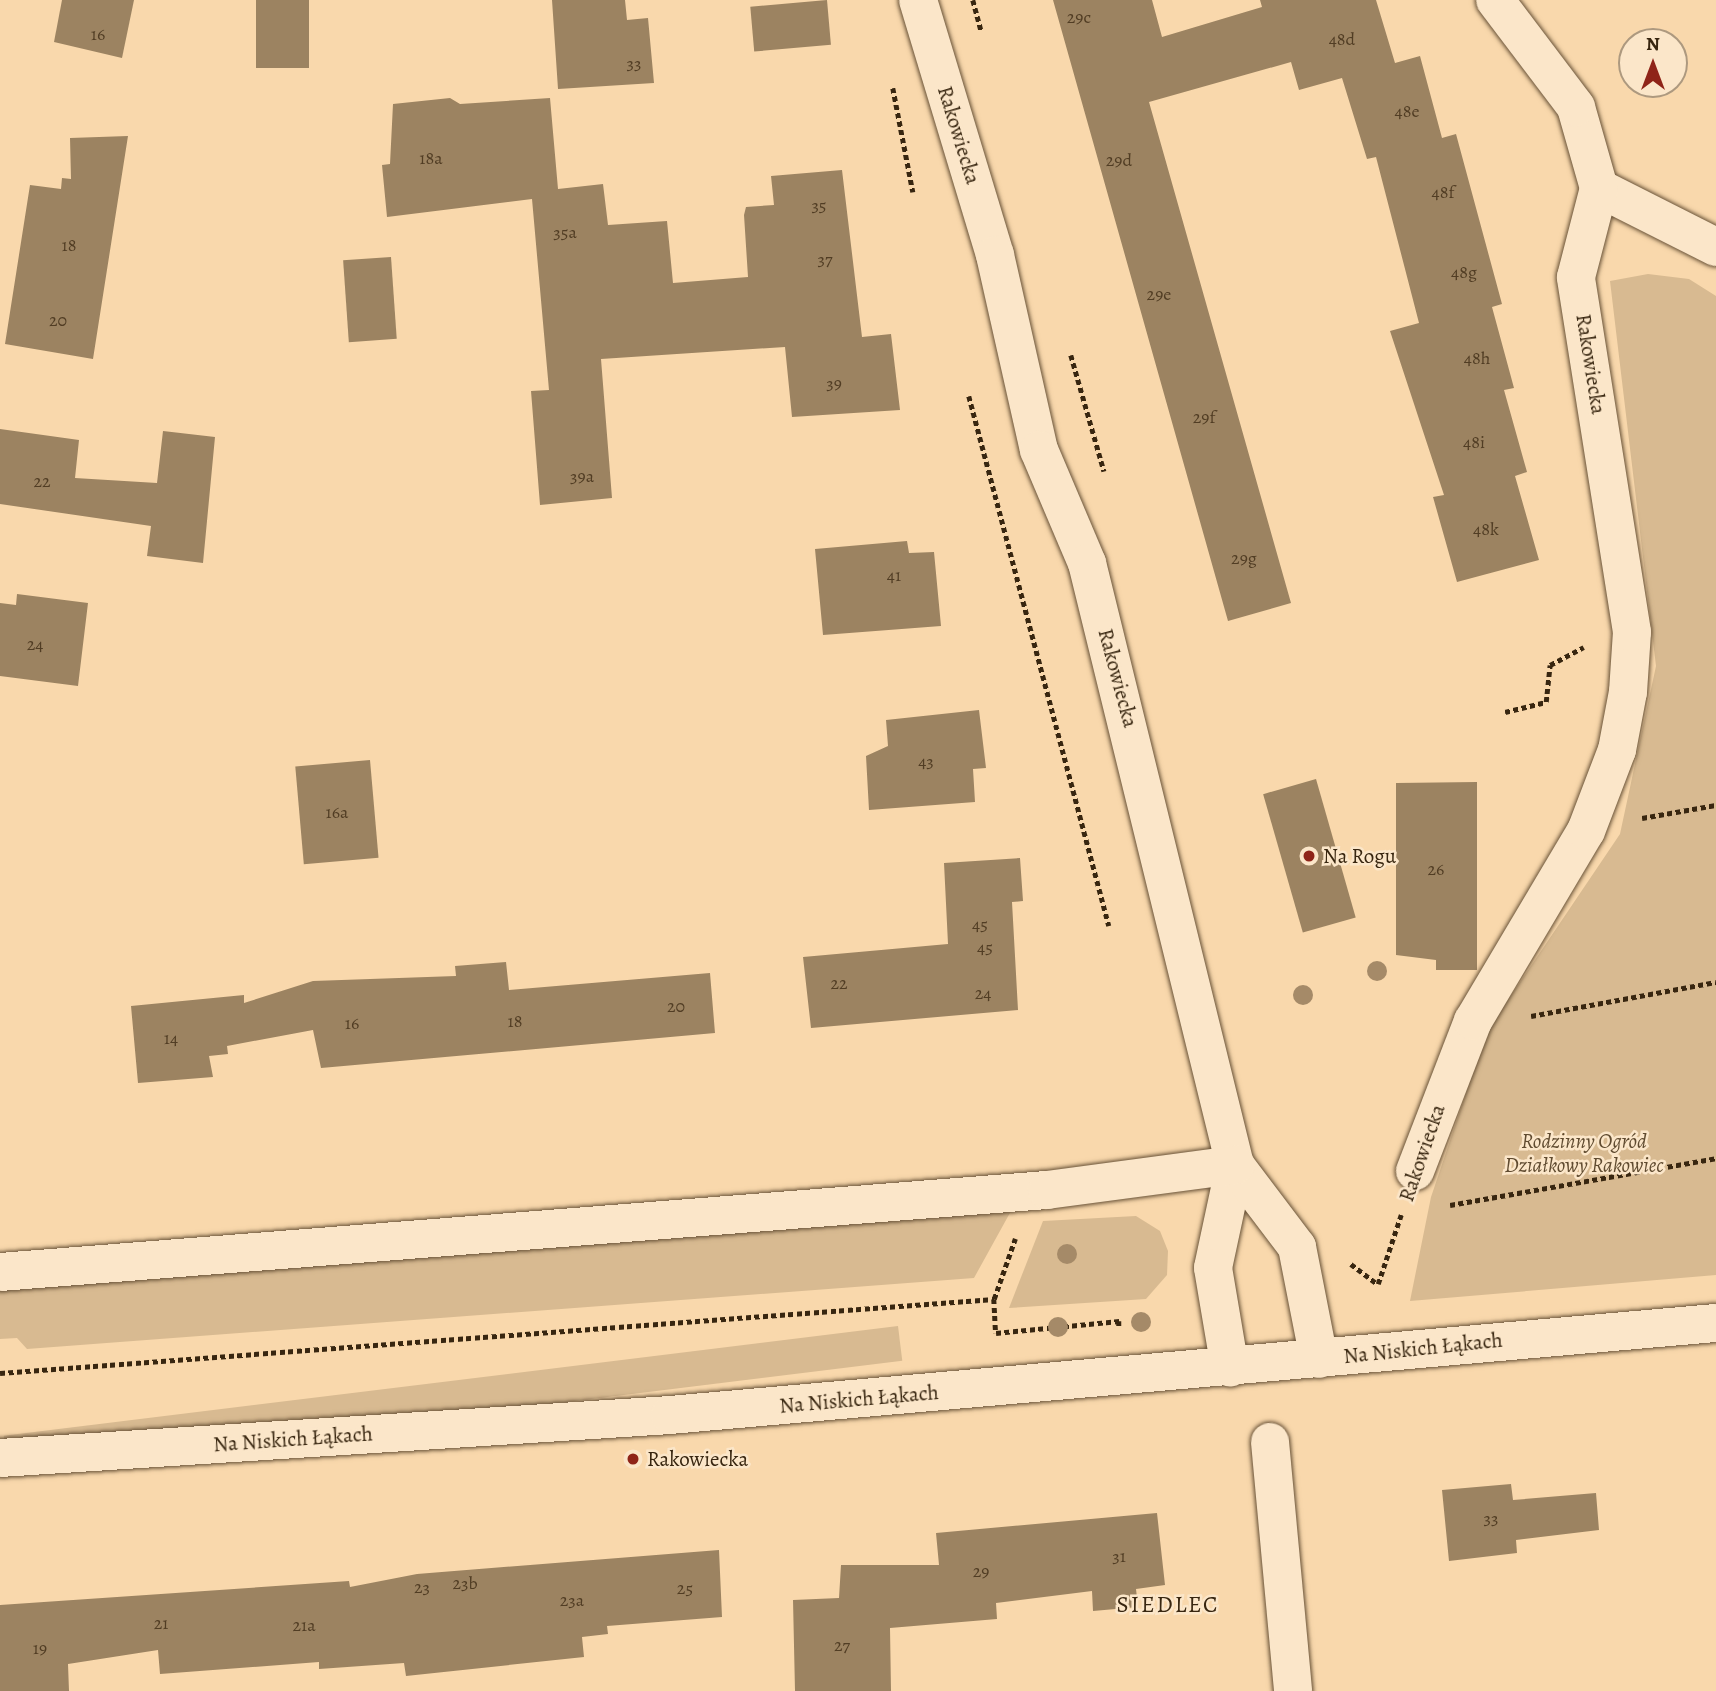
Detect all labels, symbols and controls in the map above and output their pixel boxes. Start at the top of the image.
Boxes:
house number: 29c [1067,6,1091,28]
house number: 16 [91,23,105,45]
house number: 48d [1329,28,1355,50]
north arrow [1618,28,1688,98]
text: N [1646,31,1660,57]
house number: 33 [627,52,641,74]
street label: Rakowiecka [932,83,986,187]
house number: 48e [1395,100,1419,122]
house number: 18a [419,147,443,169]
house number: 29d [1106,149,1132,171]
house number: 48f [1432,181,1454,203]
house number: 35 [811,194,827,216]
house number: 35a [553,221,577,243]
house number: 18 [62,234,76,256]
house number: 37 [817,248,833,270]
house number: 48g [1451,261,1477,283]
house number: 29e [1147,283,1171,305]
house number: 20 [49,309,67,331]
street label: Rakowiecka [1571,312,1611,416]
house number: 48h [1464,347,1490,369]
house number: 39 [826,372,842,394]
house number: 29f [1193,406,1215,428]
house number: 48i [1463,431,1485,453]
house number: 39a [570,465,594,487]
house number: 22 [33,470,51,492]
house number: 48k [1473,518,1499,540]
house number: 29g [1231,547,1257,569]
house number: 41 [887,564,901,586]
street label: Rakowiecka [1093,626,1143,730]
house number: 24 [27,633,43,655]
house number: 43 [918,750,934,772]
house number: 16a [326,801,348,823]
place label: Na Rogu [1323,843,1396,869]
marker: Na Rogu [1301,848,1317,864]
house number: 26 [1428,858,1444,880]
house number: 45 [972,913,988,935]
house number: 45 [977,936,993,958]
house number: 22 [830,972,848,994]
house number: 24 [975,982,991,1004]
house number: 20 [667,995,685,1017]
house number: 18 [508,1010,522,1032]
house number: 16 [345,1012,359,1034]
house number: 14 [164,1027,178,1049]
street label: Rakowiecka [1394,1101,1450,1205]
park label: Rodzinny Ogród Działkowy Rakowiec [1504,1128,1664,1178]
street label: Na Niskich Łąkach [1342,1327,1504,1369]
street label: Na Niskich Łąkach [778,1379,940,1419]
street label: Na Niskich Łąkach [212,1421,374,1457]
place label: Rakowiecka [647,1446,748,1472]
marker: Rakowiecka [625,1451,641,1467]
house number: 33 [1484,1507,1498,1529]
house number: 31 [1112,1545,1126,1567]
house number: 29 [973,1560,989,1582]
house number: 23b [452,1572,478,1594]
house number: 23 [414,1576,430,1598]
house number: 25 [677,1577,693,1599]
house number: 23a [560,1589,584,1611]
district label: SIEDLEC [1117,1591,1219,1619]
house number: 21 [154,1612,168,1634]
house number: 21a [292,1614,316,1636]
house number: 27 [834,1634,850,1656]
house number: 19 [33,1637,47,1659]

